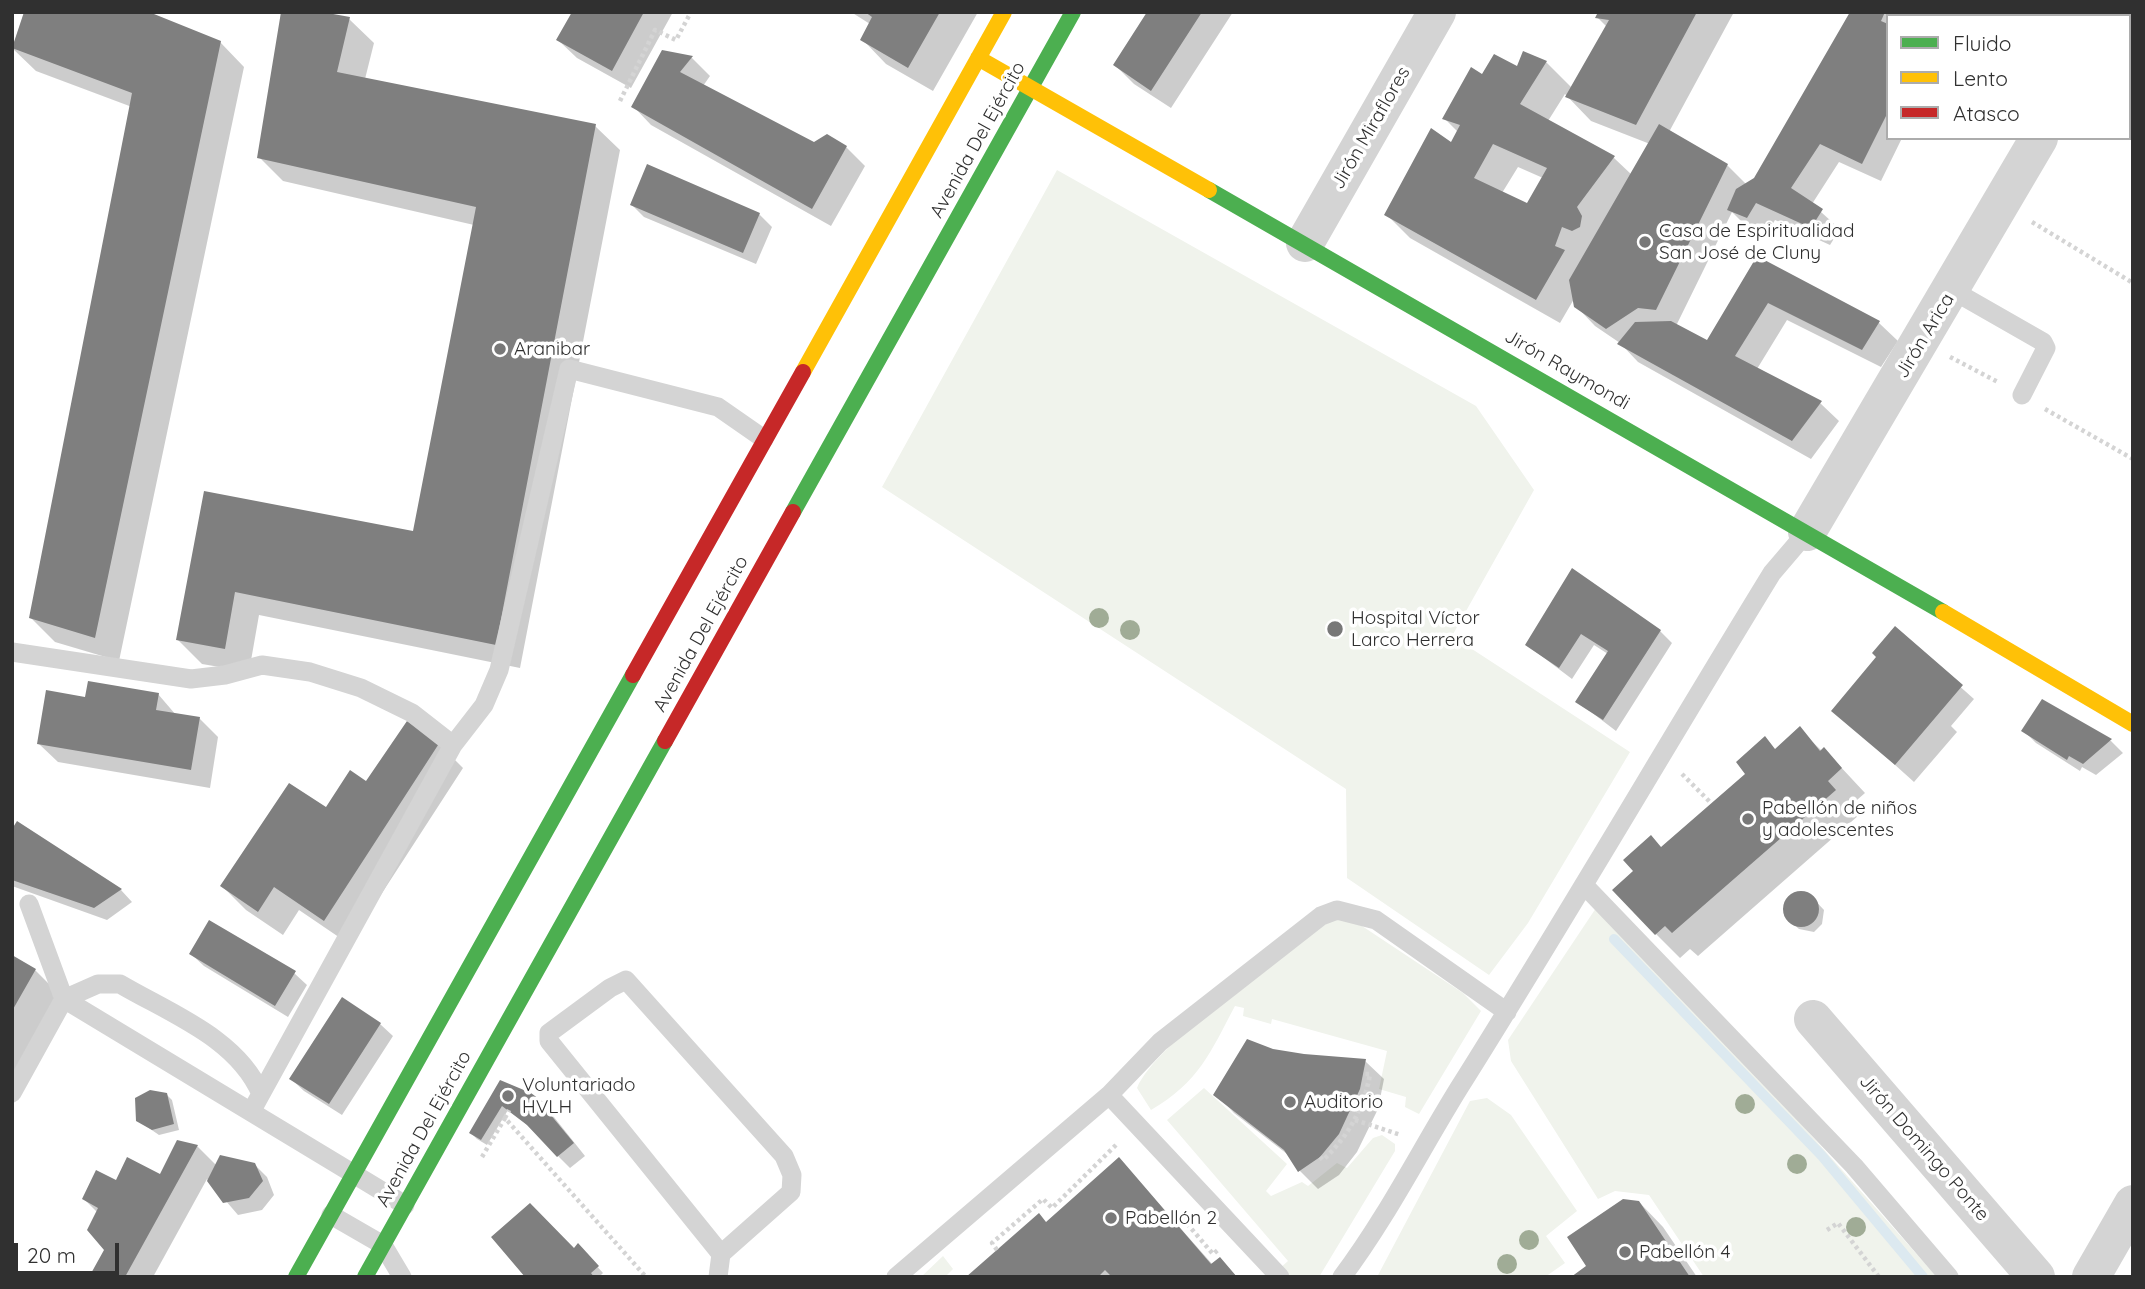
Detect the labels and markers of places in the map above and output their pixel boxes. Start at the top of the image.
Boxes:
place label: Casa de Espiritualidad San José de Cluny [1659,220,1855,264]
marker: Casa de Espiritualidad San José de Cluny [1637,234,1653,250]
place label: Aranibar [514,338,590,360]
marker: Aranibar [492,341,508,357]
place label: Hospital Víctor Larco Herrera [1351,607,1480,651]
marker: Hospital Víctor Larco Herrera [1325,619,1345,639]
place label: Pabellón de niños y adolescentes [1762,797,1917,841]
marker: Pabellón de niños y adolescentes [1740,811,1756,827]
place label: Voluntariado HVLH [522,1074,636,1118]
marker: Voluntariado HVLH [500,1088,516,1104]
place label: Auditorio [1304,1091,1383,1113]
marker: Auditorio [1282,1094,1298,1110]
place label: Pabellón 2 [1125,1207,1217,1229]
marker: Pabellón 2 [1103,1210,1119,1226]
place label: Pabellón 4 [1639,1241,1730,1263]
marker: Pabellón 4 [1617,1244,1633,1260]

